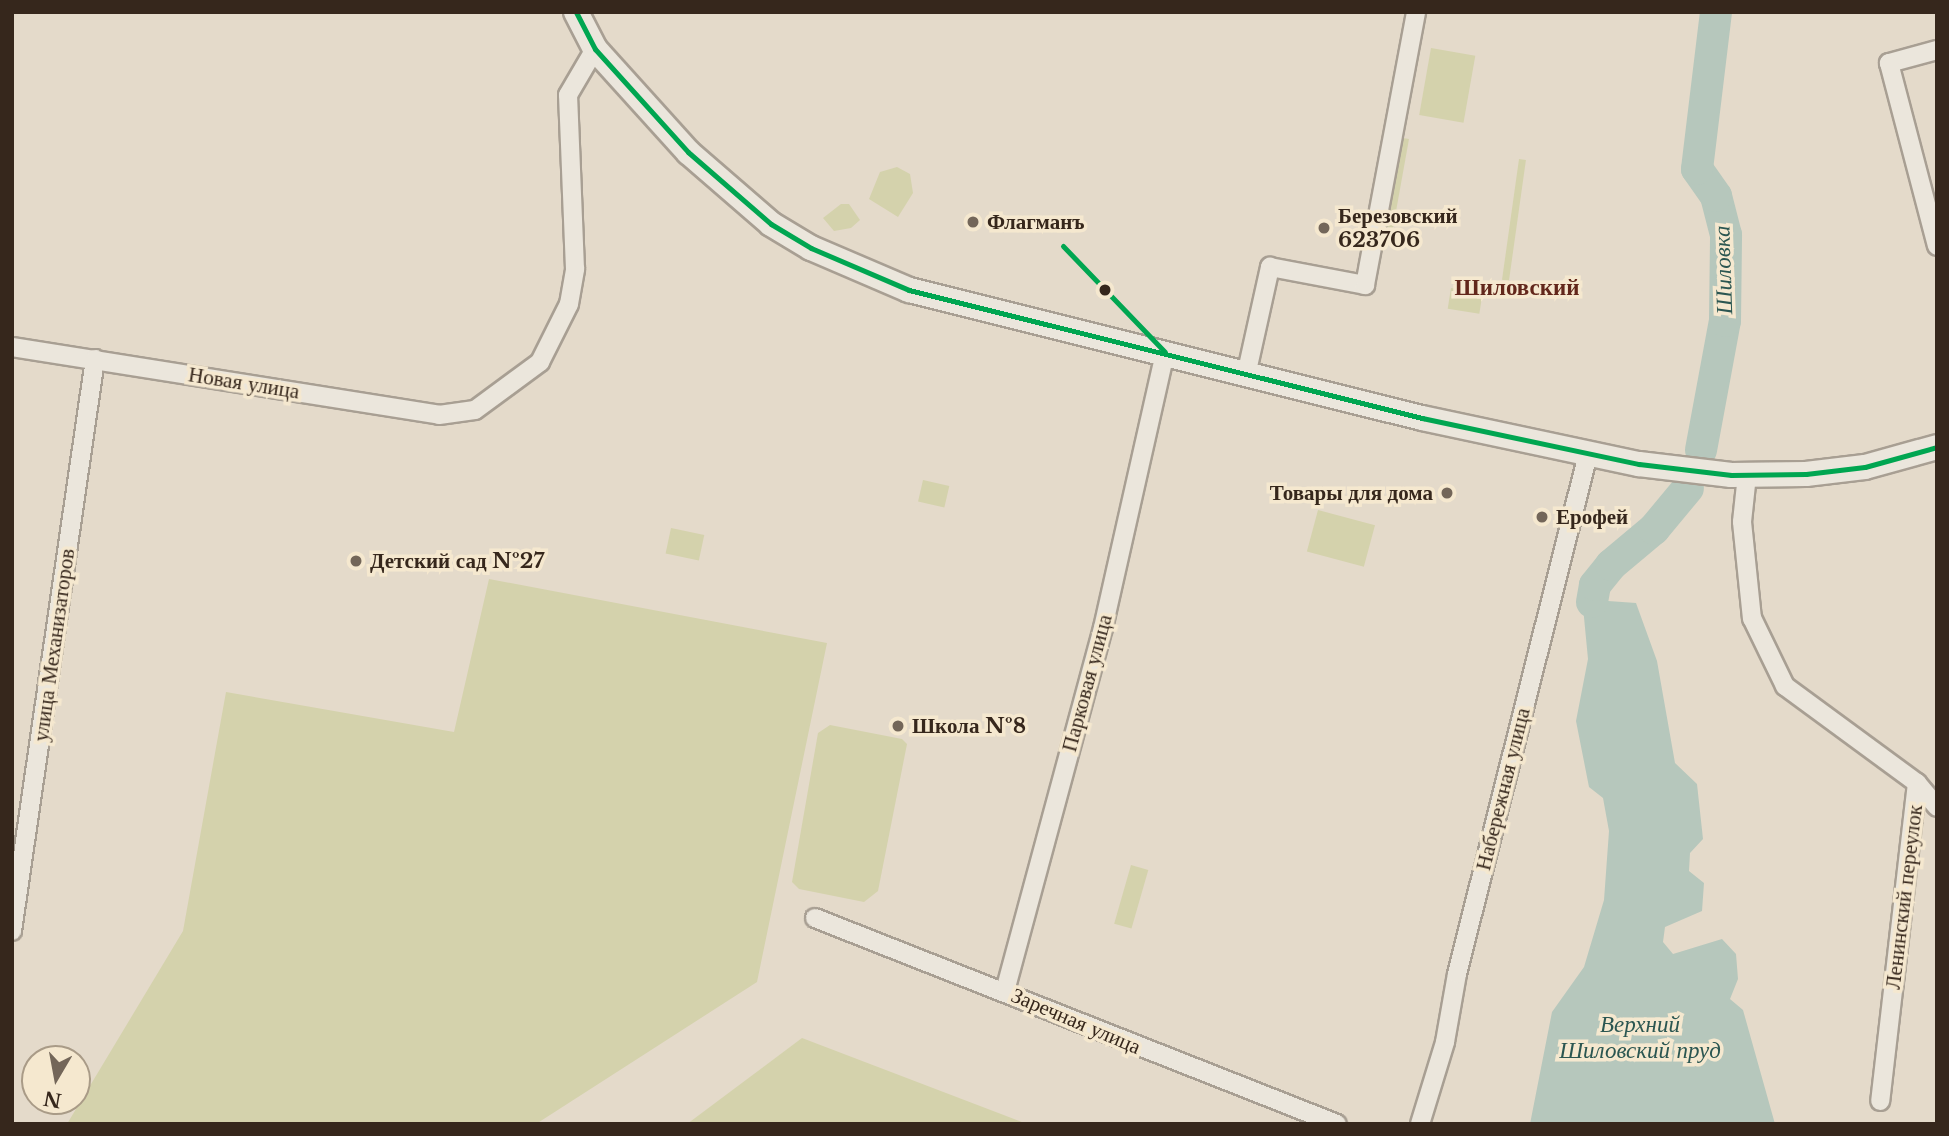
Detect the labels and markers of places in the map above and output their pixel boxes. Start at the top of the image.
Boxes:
place label: Березовский 623706 [1338,203,1458,253]
place label: Флагманъ [987,209,1085,235]
marker: Флагманъ [965,214,981,230]
marker: Березовский 623706 [1316,220,1332,236]
unlabelled marker [1098,283,1112,297]
place label: Товары для дома [1270,480,1433,506]
marker: Товары для дома [1439,485,1455,501]
place label: Ерофей [1556,504,1628,530]
marker: Ерофей [1534,509,1550,525]
place label: Детский сад №27 [370,548,544,574]
marker: Детский сад №27 [348,553,364,569]
place label: Школа №8 [912,713,1026,739]
marker: Школа №8 [890,718,906,734]

